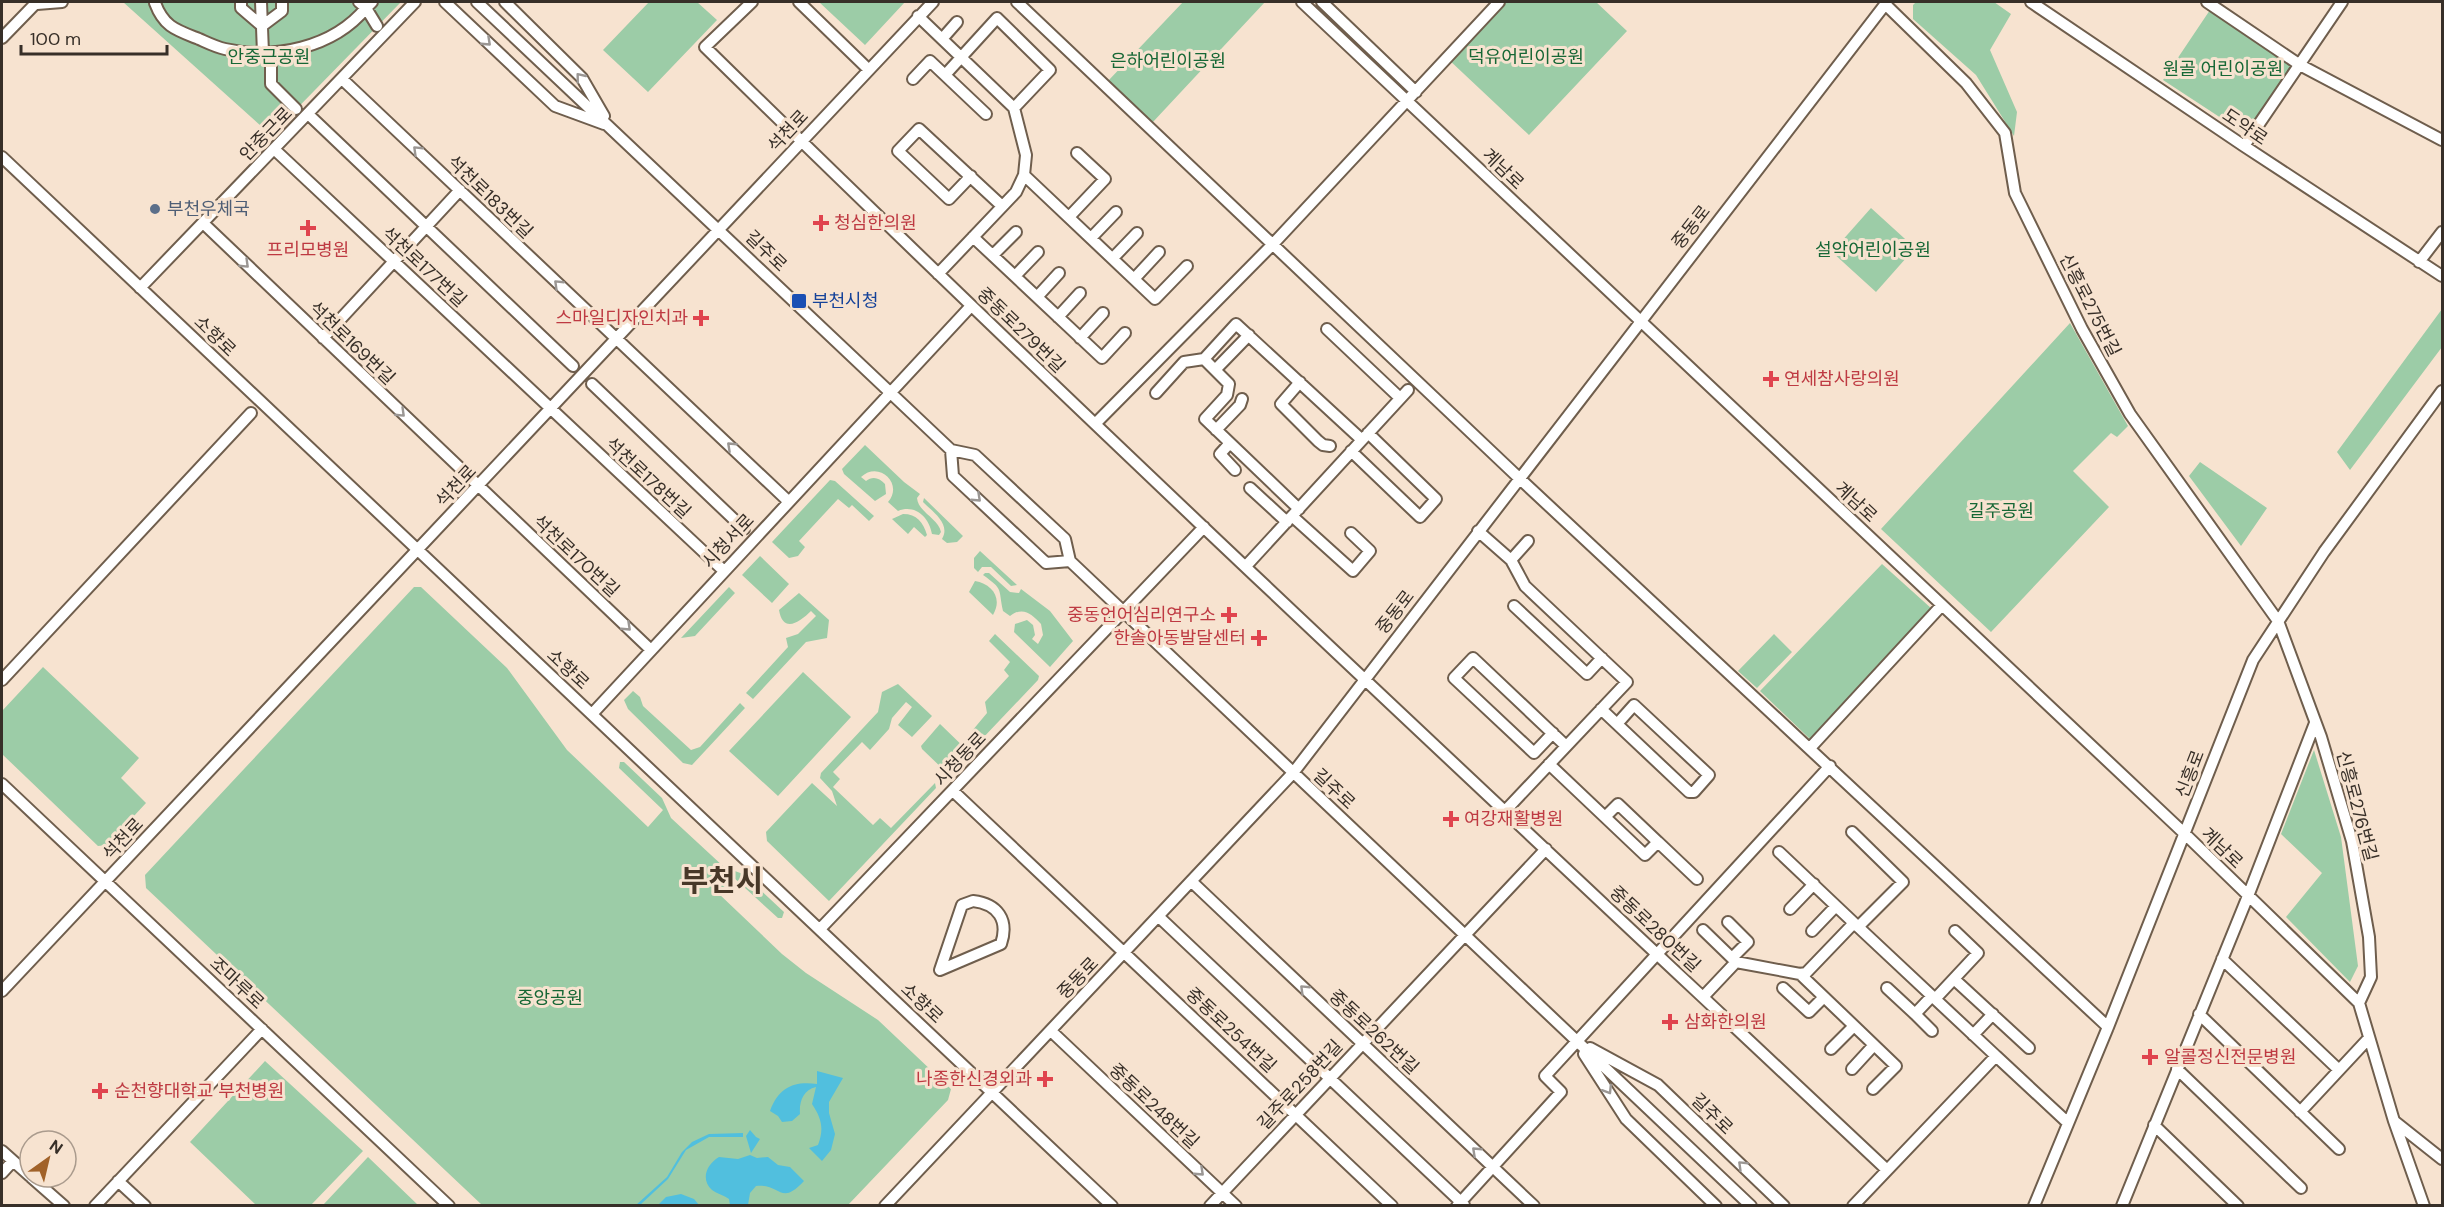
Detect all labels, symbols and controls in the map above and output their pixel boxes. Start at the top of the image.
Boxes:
scale bar [21,18,166,56]
text: 100 m [30,27,81,51]
one-way arrow [480,35,491,46]
park label: 안중근공원 [228,45,310,69]
park label: 덕유어린이공원 [1468,45,1584,69]
park label: 은하어린이공원 [1110,49,1226,73]
park label: 원골 어린이공원 [2163,57,2283,81]
one-way arrow [576,73,587,84]
street label: 안중근로 [234,102,298,166]
street label: 도약로 [2218,103,2272,151]
street label: 석천로 [762,105,814,157]
street label: 계남로 [1477,143,1529,195]
one-way arrow [413,146,424,157]
street label: 석천로183번길 [442,150,538,244]
place label: 부천우체국 [167,197,250,221]
street label: 중동로 [1666,200,1716,254]
marker: 부천우체국 [148,202,162,216]
place label: 청심한의원 [834,211,917,235]
marker: 청심한의원 [812,214,830,232]
marker: 프리모병원 [299,219,317,237]
street label: 석천로177번길 [376,222,472,312]
street label: 길주로 [740,225,792,277]
place label: 프리모병원 [267,238,349,262]
park label: 설악어린이공원 [1815,238,1931,262]
street label: 신흥로275번길 [2054,249,2126,361]
one-way arrow [238,256,249,267]
one-way arrow [555,280,565,291]
street label: 중동로279번길 [972,282,1070,378]
place label: 부천시청 [812,289,878,313]
marker: 부천시청 [790,292,808,310]
street label: 석천로169번길 [304,296,400,390]
place label: 스마일디자인치과 [556,306,688,330]
marker: 스마일디자인치과 [692,309,710,327]
street label: 소향로 [189,310,241,362]
place label: 연세참사랑의원 [1784,367,1900,391]
marker: 연세참사랑의원 [1762,370,1780,388]
one-way arrow [395,406,405,417]
street label: 석천로178번길 [600,432,696,524]
one-way arrow [727,442,737,453]
street label: 석천로 [430,460,482,512]
street label: 계남로 [1830,476,1882,528]
one-way arrow [970,491,981,502]
park label: 길주공원 [1968,499,2034,523]
street label: 시청서로 [697,509,759,573]
street label: 석천로170번길 [528,510,624,602]
street label: 중동로 [1370,585,1420,639]
place label: 중동언어심리연구소 [1067,603,1216,627]
marker: 중동언어심리연구소 [1220,606,1238,624]
one-way arrow [620,620,631,631]
place label: 한솔아동발달센터 [1114,626,1246,650]
marker: 한솔아동발달센터 [1250,629,1268,647]
street label: 소향로 [542,643,594,695]
street label: 시청동로 [929,727,991,791]
street label: 신흥로 [2170,747,2210,801]
street label: 신흥로276번길 [2331,748,2383,864]
street label: 길주로 [1308,763,1360,815]
place label: 여강재활병원 [1464,807,1563,831]
marker: 여강재활병원 [1442,810,1460,828]
street label: 석천로 [97,813,149,865]
street label: 계남로 [2196,822,2248,874]
district label: 부천시 [681,861,763,900]
street label: 중동로280번길 [1604,881,1706,977]
street label: 조마루로 [205,952,269,1014]
street label: 중동로 [1052,952,1104,1004]
street label: 소향로 [896,977,948,1029]
street label: 중동로254번길 [1181,982,1281,1078]
street label: 중동로262번길 [1324,984,1424,1080]
one-way arrow [1300,985,1311,996]
park label: 중앙공원 [517,986,583,1010]
place label: 삼화한의원 [1684,1010,1767,1034]
marker: 삼화한의원 [1661,1013,1679,1031]
street label: 길주로258번길 [1252,1035,1348,1135]
place label: 알콜정신전문병원 [2164,1045,2296,1069]
marker: 알콜정신전문병원 [2141,1048,2159,1066]
street label: 중동로248번길 [1104,1058,1204,1154]
place label: 나종한신경외과 [916,1067,1032,1091]
marker: 나종한신경외과 [1036,1070,1054,1088]
place label: 순천향대학교 부천병원 [114,1079,284,1103]
marker: 순천향대학교 부천병원 [91,1082,109,1100]
one-way arrow [1600,1084,1612,1094]
street label: 길주로 [1686,1088,1738,1140]
north arrow [18,1129,78,1189]
text: N [45,1135,67,1159]
one-way arrow [1473,1147,1483,1158]
one-way arrow [1739,1161,1749,1172]
one-way arrow [1194,1165,1204,1176]

